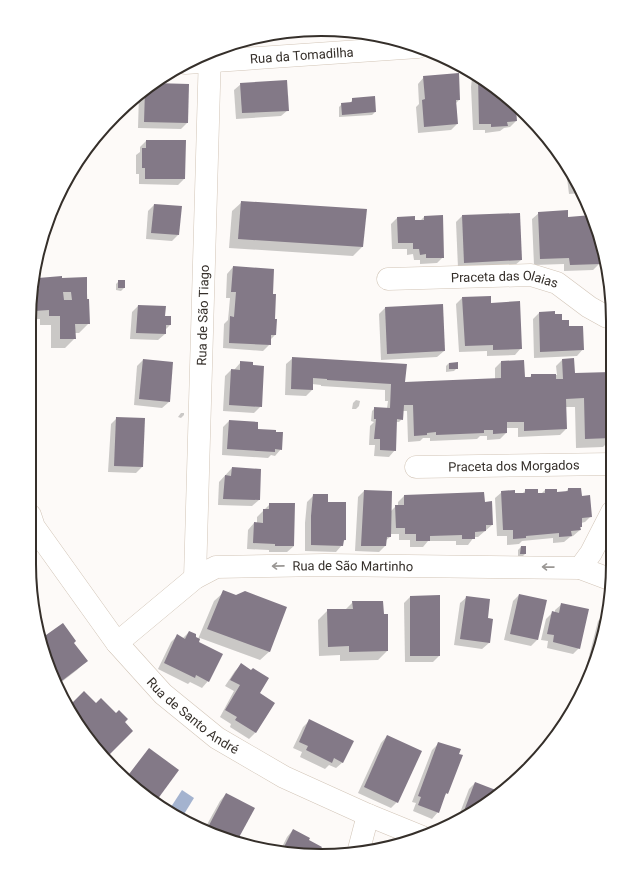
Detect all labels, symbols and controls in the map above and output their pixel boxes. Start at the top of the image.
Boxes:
street label: Rua da Tomadilha [249,44,354,67]
street label: Rua de São Tiago [194,264,212,366]
street label: Praceta das Olaias [451,268,560,291]
street label: Praceta dos Morgados [448,457,580,475]
street label: Rua de São Martinho [292,558,413,574]
one-way arrow [272,562,285,570]
one-way arrow [542,563,555,571]
street label: Rua de Santo André [144,674,242,757]

